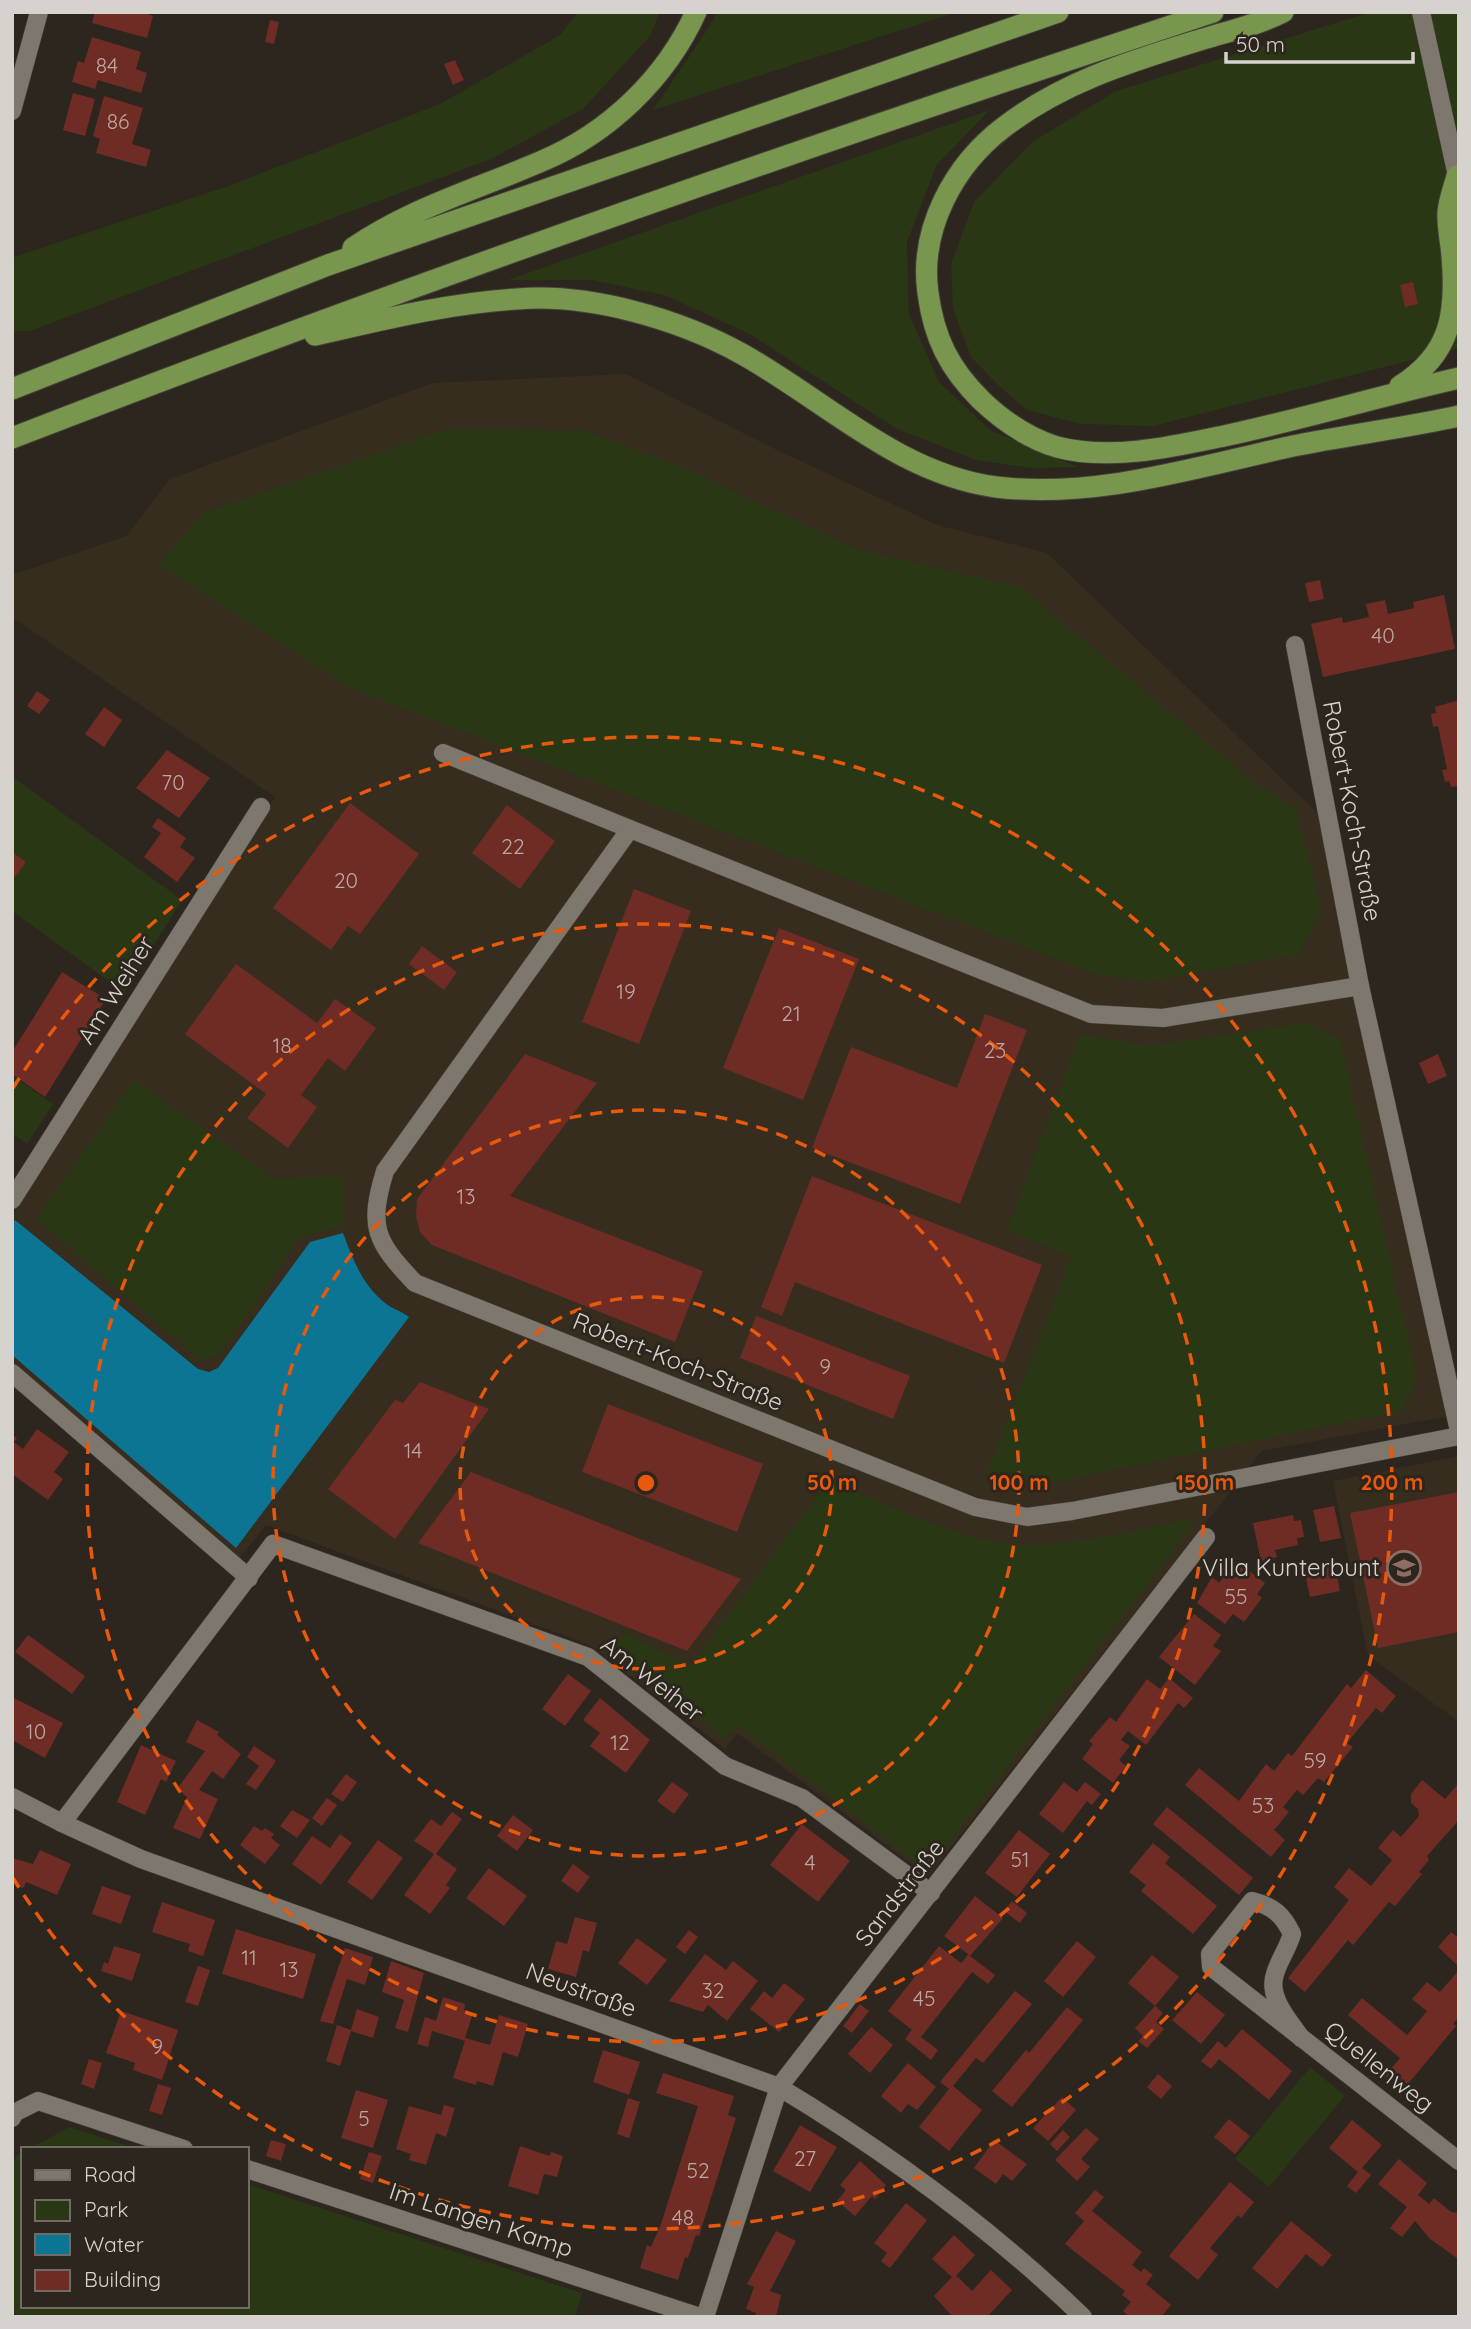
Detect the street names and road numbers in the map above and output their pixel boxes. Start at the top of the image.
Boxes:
street label: Robert-Koch-Straße [1317,698,1389,924]
street label: Am Weiher [70,930,160,1049]
street label: Robert-Koch-Straße [569,1305,788,1417]
street label: Am Weiher [595,1629,710,1728]
street label: Sandstraße [848,1833,950,1952]
street label: Neustraße [522,1955,641,2023]
street label: Quellenweg [1319,2014,1440,2118]
street label: Im Langen Kamp [386,2175,577,2263]

